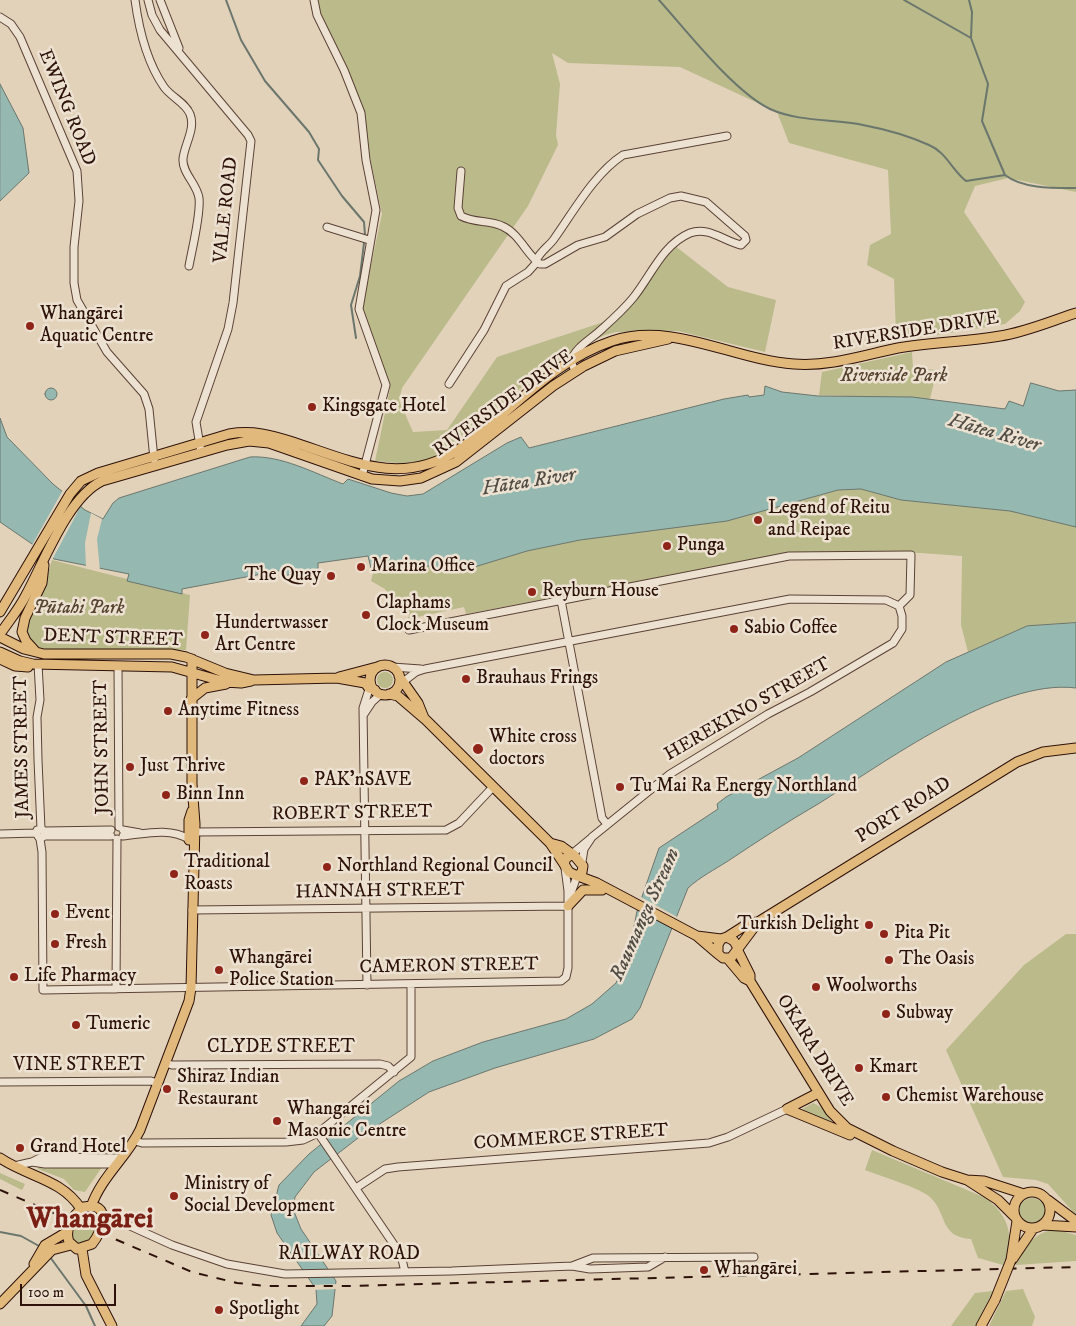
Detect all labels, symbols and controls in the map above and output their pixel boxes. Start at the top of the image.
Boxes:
street label: EWING ROAD [32,46,100,170]
street label: VALE ROAD [210,156,244,264]
place label: Whangārei Aquatic Centre [40,304,153,348]
street label: RIVERSIDE DRIVE [831,308,1001,356]
marker: Whangārei Aquatic Centre [24,320,36,332]
street label: RIVERSIDE DRIVE [429,345,579,463]
park label: Riverside Park [841,366,947,388]
place label: Kingsgate Hotel [322,396,446,418]
marker: Kingsgate Hotel [306,401,318,413]
water label: Hātea River [945,409,1043,459]
water label: Hātea River [480,464,578,502]
place label: Legend of Reitu and Reipae [768,498,890,542]
marker: Legend of Reitu and Reipae [752,514,764,526]
place label: Punga [677,535,724,557]
marker: Punga [661,540,673,552]
place label: Marina Office [371,556,475,578]
marker: Marina Office [355,561,367,573]
place label: The Quay [245,565,321,587]
marker: The Quay [325,570,337,582]
place label: Reyburn House [542,581,659,603]
marker: Reyburn House [526,586,538,598]
place label: Claphams Clock Museum [376,593,489,637]
park label: Pūtahi Park [33,598,125,620]
marker: Claphams Clock Museum [360,609,372,621]
place label: Hundertwasser Art Centre [215,613,328,657]
place label: Sabio Coffee [744,618,837,640]
marker: Sabio Coffee [728,623,740,635]
street label: DENT STREET [43,625,183,653]
marker: Hundertwasser Art Centre [199,629,211,641]
street label: HEREKINO STREET [661,653,835,767]
place label: Brauhaus Frings [476,668,598,690]
marker: Brauhaus Frings [460,673,472,685]
street label: JAMES STREET [10,676,36,818]
street label: JOHN STREET [90,680,116,814]
place label: Anytime Fitness [178,700,299,722]
marker: Anytime Fitness [162,705,174,717]
place label: White cross doctors [489,727,577,771]
marker: White cross doctors [471,742,485,756]
place label: Just Thrive [140,756,225,778]
marker: Just Thrive [124,761,136,773]
place label: PAK'nSAVE [314,770,411,792]
street label: PORT ROAD [852,773,956,849]
marker: PAK'nSAVE [298,775,310,787]
place label: Tu Mai Ra Energy Northland [630,776,857,798]
marker: Tu Mai Ra Energy Northland [614,781,626,793]
place label: Binn Inn [176,784,244,806]
marker: Binn Inn [160,789,172,801]
street label: ROBERT STREET [271,801,433,827]
water label: Raumanga Stream [606,845,686,985]
place label: Traditional Roasts [184,852,270,896]
place label: Northland Regional Council [337,856,553,878]
marker: Northland Regional Council [321,861,333,873]
marker: Traditional Roasts [168,868,180,880]
street label: HANNAH STREET [295,879,465,905]
place label: Event [65,903,110,925]
marker: Event [49,908,61,920]
place label: Turkish Delight [737,914,859,936]
marker: Turkish Delight [863,919,875,931]
place label: Pita Pit [894,923,950,945]
marker: Pita Pit [878,928,890,940]
place label: Fresh [65,933,107,955]
marker: Fresh [49,938,61,950]
place label: Whangārei Police Station [229,948,334,992]
place label: The Oasis [899,949,974,971]
street label: CAMERON STREET [359,954,539,980]
marker: The Oasis [883,954,895,966]
marker: Whangārei Police Station [213,964,225,976]
place label: Life Pharmacy [24,966,136,988]
marker: Life Pharmacy [8,971,20,983]
place label: Woolworths [826,976,917,998]
marker: Woolworths [810,981,822,993]
street label: OKARA DRIVE [771,991,857,1111]
place label: Subway [896,1003,953,1025]
marker: Subway [880,1008,892,1020]
place label: Tumeric [86,1014,150,1036]
marker: Tumeric [70,1019,82,1031]
street label: CLYDE STREET [207,1037,355,1059]
street label: VINE STREET [13,1055,145,1077]
place label: Kmart [869,1057,918,1079]
marker: Kmart [853,1062,865,1074]
place label: Shiraz Indian Restaurant [177,1067,279,1111]
marker: Shiraz Indian Restaurant [161,1083,173,1095]
place label: Chemist Warehouse [896,1086,1044,1108]
marker: Chemist Warehouse [880,1091,892,1103]
place label: Whangarei Masonic Centre [287,1099,406,1143]
marker: Whangarei Masonic Centre [271,1115,283,1127]
street label: COMMERCE STREET [473,1120,669,1156]
place label: Grand Hotel [30,1137,126,1159]
marker: Grand Hotel [14,1142,26,1154]
place label: Ministry of Social Development [184,1174,335,1218]
marker: Ministry of Social Development [168,1190,180,1202]
district label: Whangārei [27,1204,153,1238]
street label: RAILWAY ROAD [278,1244,420,1266]
place label: Whangārei [714,1259,797,1281]
marker: Whangārei [698,1264,710,1276]
scale bar [22,1274,119,1306]
text: 100 m [28,1283,64,1302]
place label: Spotlight [229,1299,300,1321]
marker: Spotlight [213,1304,225,1316]

